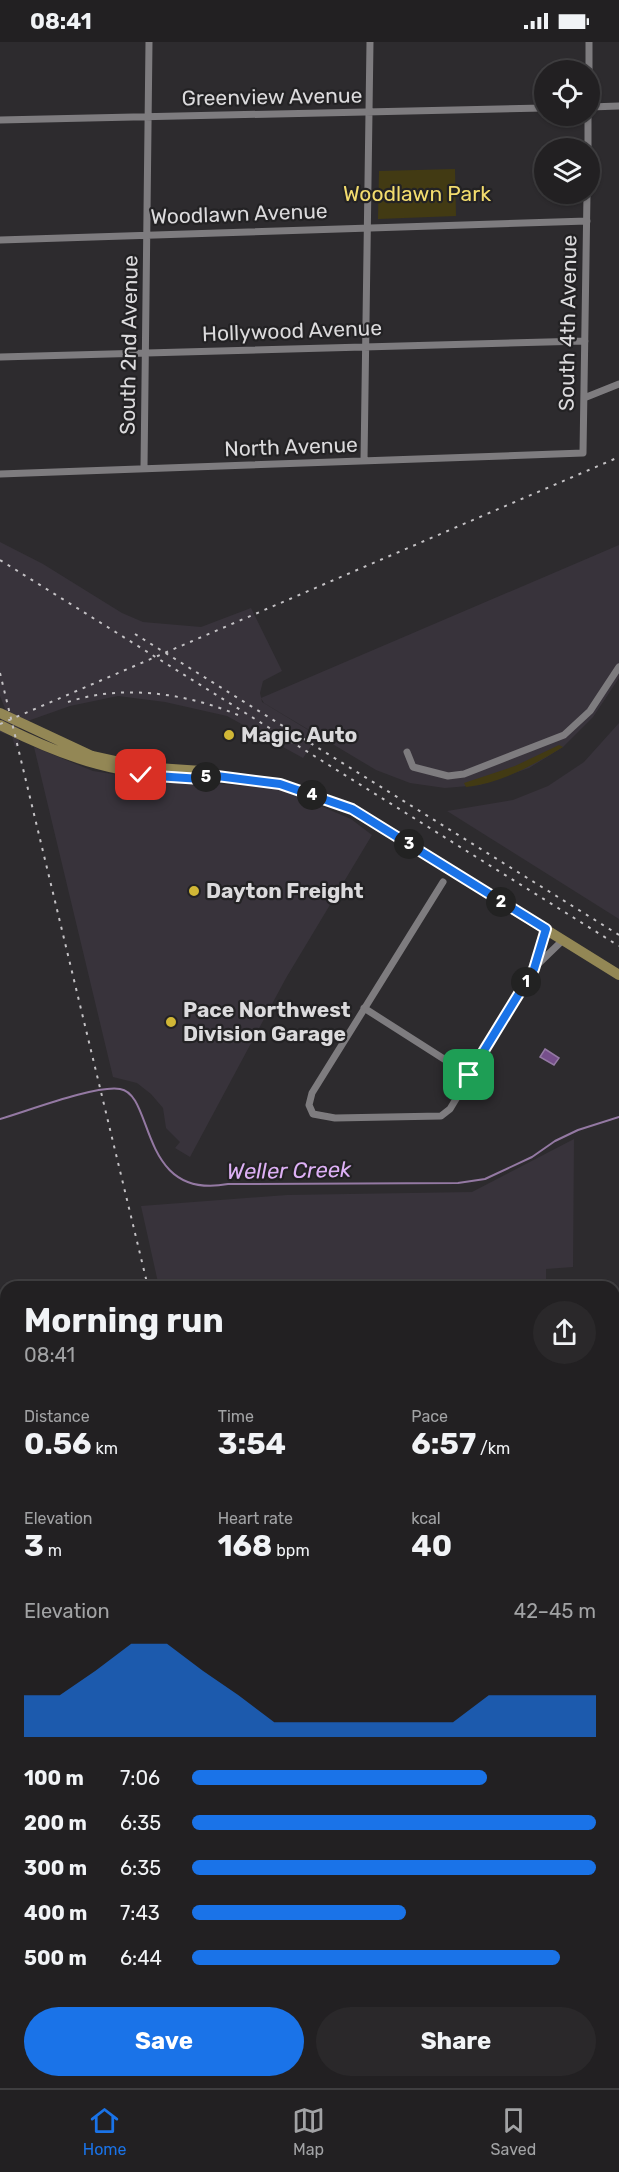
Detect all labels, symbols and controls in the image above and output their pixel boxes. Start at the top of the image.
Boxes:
text: 08:41 [30,8,92,35]
map controls [534,60,600,204]
button: locate [534,60,600,126]
street label: Greenview Avenue [181,82,363,111]
button: layers [534,138,600,204]
park label: Woodlawn Park [343,181,491,206]
street label: Woodlawn Avenue [150,198,328,229]
street label: South 4th Avenue [553,235,582,411]
street label: South 2nd Avenue [114,255,143,435]
street label: Hollywood Avenue [202,315,382,346]
street label: North Avenue [224,432,358,461]
place label: Magic Auto [241,722,357,747]
marker: Magic Auto [222,728,236,742]
pin [115,749,166,800]
icon: check [124,758,157,791]
pin: 5 [191,762,221,792]
text: 5 [201,767,211,786]
pin: 4 [297,780,327,810]
text: 4 [307,785,317,804]
pin: 3 [394,829,424,859]
text: 3 [404,834,414,853]
place label: Dayton Freight [206,878,364,903]
marker: Dayton Freight [187,884,201,898]
pin: 2 [486,887,516,917]
text: 2 [496,892,506,911]
pin: 1 [511,967,541,997]
text: 1 [522,972,530,991]
place label: Pace Northwest Division Garage [183,997,351,1046]
marker: Pace Northwest Division Garage [164,1015,178,1029]
pin [443,1049,494,1100]
icon: arrive [452,1058,485,1091]
water label: Weller Creek [226,1156,352,1185]
text: Morning run [24,1301,224,1340]
button: share [533,1301,596,1364]
text: 08:41 [24,1343,75,1367]
text: Distance [24,1407,90,1426]
text: Time [218,1407,254,1426]
text: Pace [411,1407,448,1426]
text: 0.56 [24,1426,92,1462]
text: 3:54 [218,1426,286,1462]
text: 6:57 [411,1426,476,1462]
text: km [92,1439,118,1458]
text: /km [476,1439,510,1458]
text: Elevation [24,1509,93,1528]
text: Heart rate [218,1509,293,1528]
text: kcal [411,1509,441,1528]
text: 3 [24,1528,44,1564]
text: 168 [218,1528,272,1564]
text: 40 [411,1528,452,1564]
text: m [44,1541,62,1560]
text: bpm [272,1541,310,1560]
text: Elevation [24,1599,110,1623]
text: 42–45 m [514,1599,596,1623]
text: 100 m [24,1766,84,1790]
text: 7:06 [120,1766,160,1790]
text: 200 m [24,1811,87,1835]
text: 6:35 [120,1811,161,1835]
text: 300 m [24,1856,87,1880]
text: 6:35 [120,1856,161,1880]
text: 400 m [24,1901,87,1925]
text: 7:43 [120,1901,160,1925]
text: 500 m [24,1946,87,1970]
text: 6:44 [120,1946,162,1970]
button: Save [24,2007,304,2076]
button: Share [316,2007,596,2076]
tab: Home [83,2104,127,2159]
tab: Map [292,2104,325,2159]
tab: Saved [491,2104,536,2159]

